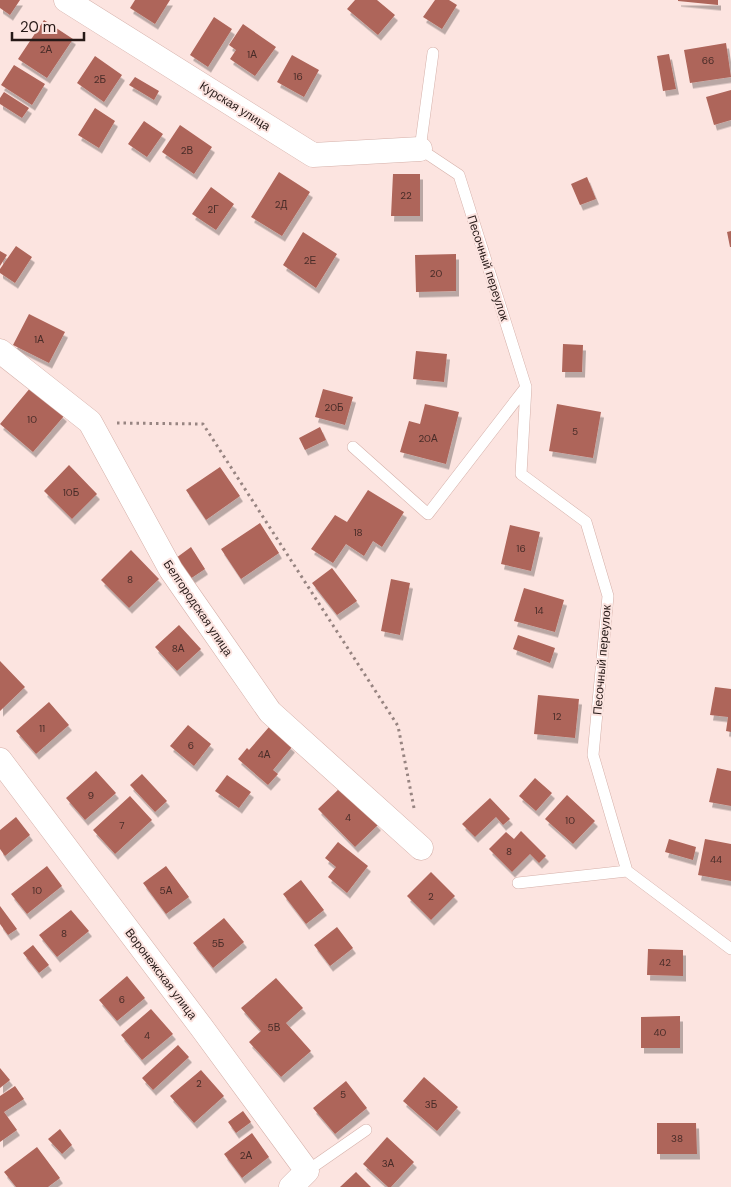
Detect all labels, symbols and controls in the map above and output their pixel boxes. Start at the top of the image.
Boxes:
scale bar [12,10,85,42]
text: 20 m [20,17,56,37]
house number: 2А [40,43,53,56]
house number: 1А [247,48,257,61]
house number: 66 [702,54,714,67]
house number: 16 [293,70,303,83]
house number: 2Б [94,73,107,86]
street label: Курская улица [197,78,274,134]
house number: 2В [181,144,194,157]
house number: 22 [400,189,412,202]
house number: 2Д [275,198,287,211]
house number: 2Г [207,203,219,216]
street label: Песочный переулок [463,213,513,324]
house number: 2Е [304,254,317,267]
house number: 20 [430,267,442,280]
house number: 1А [34,333,44,346]
house number: 20Б [324,401,344,414]
house number: 10 [27,413,37,426]
house number: 5 [572,425,578,438]
house number: 20А [418,432,438,445]
house number: 10Б [63,486,80,499]
house number: 18 [353,526,363,539]
house number: 16 [516,542,526,555]
street label: Белгородская улица [160,557,236,660]
house number: 8 [127,573,133,586]
house number: 14 [534,604,544,617]
street label: Песочный переулок [589,604,615,716]
house number: 8А [172,642,185,655]
house number: 12 [553,710,562,723]
house number: 11 [39,722,45,735]
house number: 6 [188,739,194,752]
house number: 4А [258,748,271,761]
house number: 9 [88,789,94,802]
house number: 4 [345,811,351,824]
house number: 10 [565,814,575,827]
house number: 7 [119,819,125,832]
house number: 8 [506,845,512,858]
house number: 44 [710,853,722,866]
house number: 10 [32,884,42,897]
house number: 5А [160,884,173,897]
house number: 2 [428,890,434,903]
street label: Воронежская улица [121,925,201,1023]
house number: 8 [61,927,67,940]
house number: 5Б [212,937,225,950]
house number: 42 [659,956,671,969]
house number: 6 [119,993,125,1006]
house number: 5В [268,1021,281,1034]
house number: 40 [654,1026,667,1039]
house number: 4 [144,1029,150,1042]
house number: 2 [196,1077,202,1090]
house number: 5 [340,1088,346,1101]
house number: 3Б [425,1098,438,1111]
house number: 38 [671,1132,683,1145]
house number: 2А [240,1149,253,1162]
house number: 3А [382,1157,395,1170]

